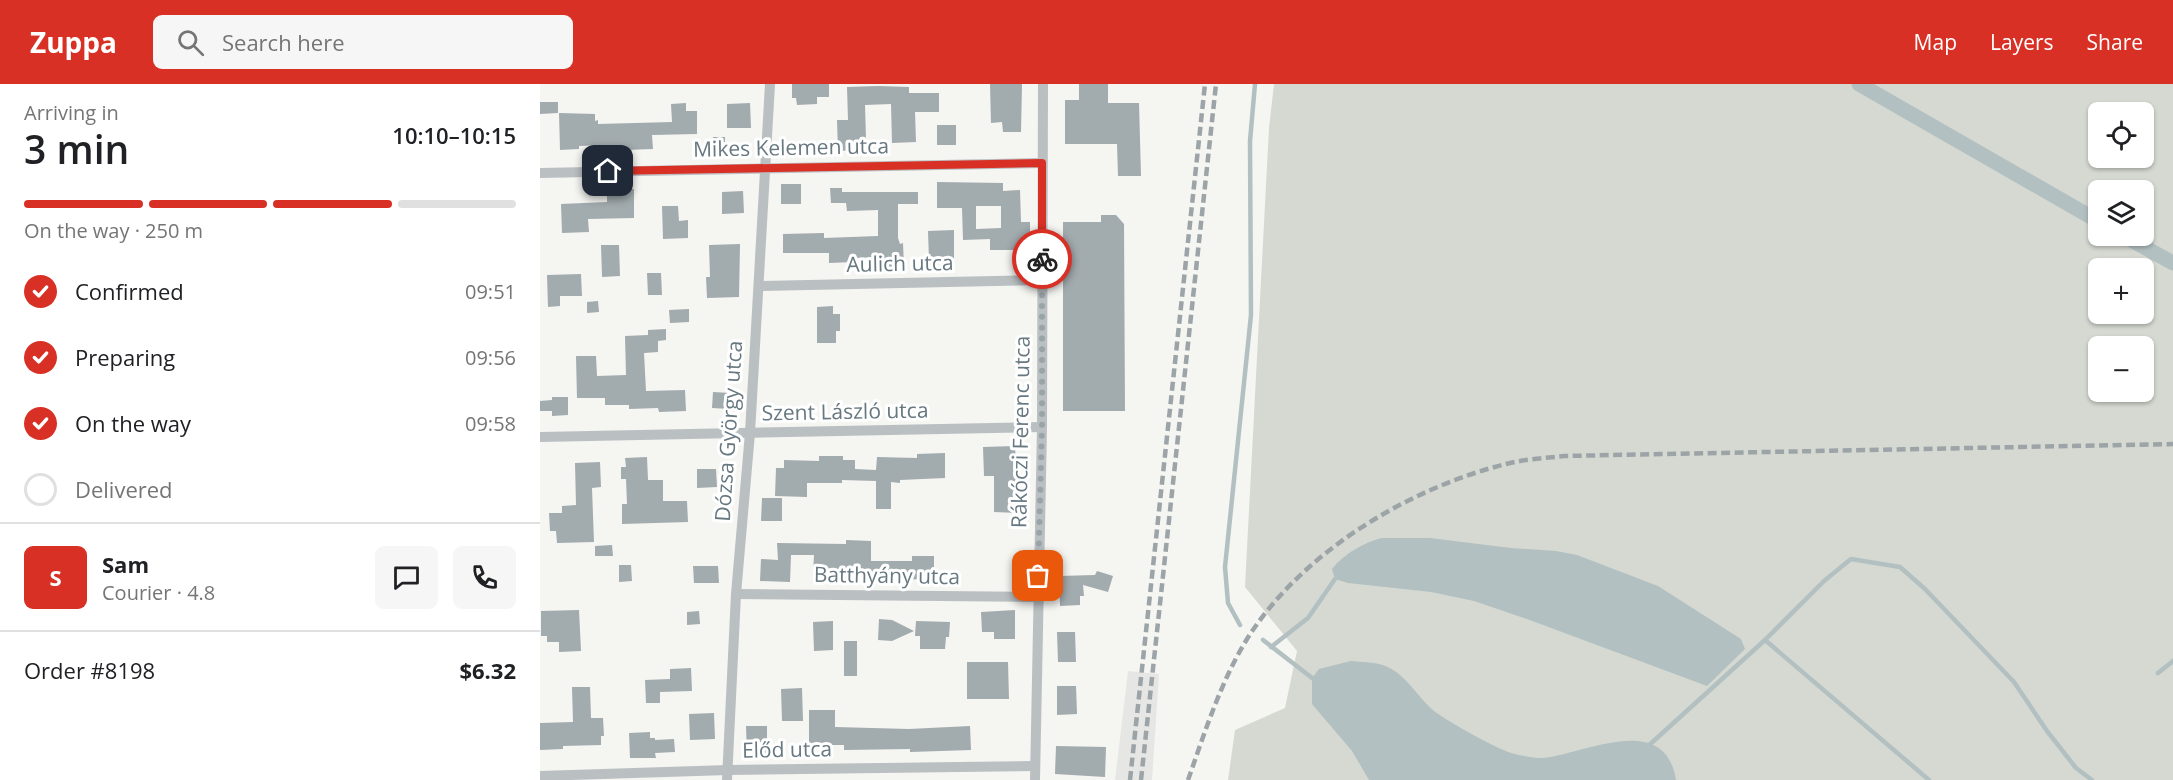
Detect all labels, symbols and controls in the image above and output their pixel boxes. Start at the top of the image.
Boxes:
search box [153,15,573,69]
text: Zuppa [30,23,117,61]
icon: search [174,26,207,59]
text: Search here [222,27,345,57]
text: Map [1914,28,1957,56]
text: Layers [1990,28,2054,56]
text: Share [2087,28,2143,56]
text: Arriving in [24,99,119,126]
map controls [2088,102,2154,402]
button: locate [2088,102,2154,168]
text: 10:10–10:15 [392,120,516,150]
text: 3 min [24,122,129,175]
street label: Mikes Kelemen utca [693,131,889,163]
pin [582,145,633,196]
icon: home [591,154,624,187]
button: layers [2088,180,2154,246]
text: On the way · 250 m [24,217,203,244]
courier [1012,229,1072,289]
icon: bike [1026,243,1059,276]
street label: Aulich utca [846,248,954,278]
button: + [2088,258,2154,324]
icon: check [24,275,57,308]
text: Confirmed [75,276,184,306]
text: 09:51 [465,278,516,305]
street label: Rákóczi Ferenc utca [1004,336,1036,528]
button: − [2088,336,2154,402]
street label: Dózsa György utca [708,340,748,522]
icon: check [24,341,57,374]
text: Preparing [75,342,175,372]
text: 09:56 [465,344,516,371]
street label: Szent László utca [761,396,929,426]
icon: check [24,407,57,440]
text: On the way [75,408,191,438]
text: 09:58 [465,410,516,437]
text: Delivered [75,474,173,504]
button: chat [375,546,438,609]
button: phone [453,546,516,609]
text: Sam [102,549,149,579]
pin [1012,550,1063,601]
icon: bag [1021,559,1054,592]
street label: Batthyány utca [814,560,960,590]
text: S [49,562,62,592]
text: Courier · 4.8 [102,579,215,606]
text: Order #8198 [24,655,155,685]
text: $6.32 [459,655,516,685]
street label: Előd utca [742,734,832,764]

